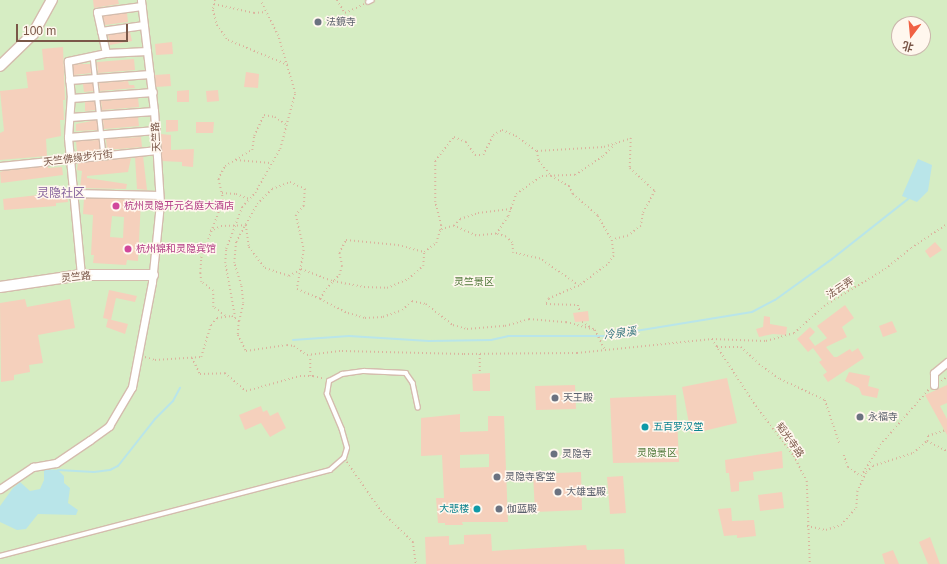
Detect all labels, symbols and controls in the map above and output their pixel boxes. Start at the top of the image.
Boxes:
scale bar [18,16,130,42]
place label: 法鏡寺 [326,16,356,28]
north arrow [891,16,931,56]
marker: 法鏡寺 [313,17,323,27]
text: 100 m [23,24,56,38]
text: 北 [901,39,915,54]
street label: 天竺路 [149,122,163,152]
street label: 天竺佛缘步行街 [43,148,113,168]
district label: 灵隐社区 [37,187,85,201]
place label: 杭州灵隐开元名庭大酒店 [124,200,234,212]
marker: 杭州灵隐开元名庭大酒店 [111,201,121,211]
place label: 杭州锦和灵隐宾馆 [136,243,216,255]
marker: 杭州锦和灵隐宾馆 [123,244,133,254]
street label: 灵竺路 [60,269,92,285]
street label: 法云弄 [824,275,856,301]
park label: 灵竺景区 [454,276,494,288]
water label: 冷泉溪 [603,324,637,342]
place label: 天王殿 [563,392,593,404]
marker: 天王殿 [550,393,560,403]
place label: 永福寺 [868,411,898,423]
marker: 永福寺 [855,412,865,422]
street label: 韬光寺路 [774,420,806,460]
place label: 五百罗汉堂 [653,421,703,433]
marker: 五百罗汉堂 [640,422,650,432]
park label: 灵隐景区 [637,447,677,459]
place label: 灵隐寺 [562,448,592,460]
marker: 灵隐寺 [549,449,559,459]
place label: 灵隐寺客堂 [505,471,555,483]
marker: 灵隐寺客堂 [492,472,502,482]
place label: 大雄宝殿 [566,486,606,498]
marker: 大雄宝殿 [553,487,563,497]
place label: 大悲楼 [439,503,469,515]
place label: 伽蓝殿 [507,503,537,515]
marker: 大悲楼 [472,504,482,514]
marker: 伽蓝殿 [494,504,504,514]

